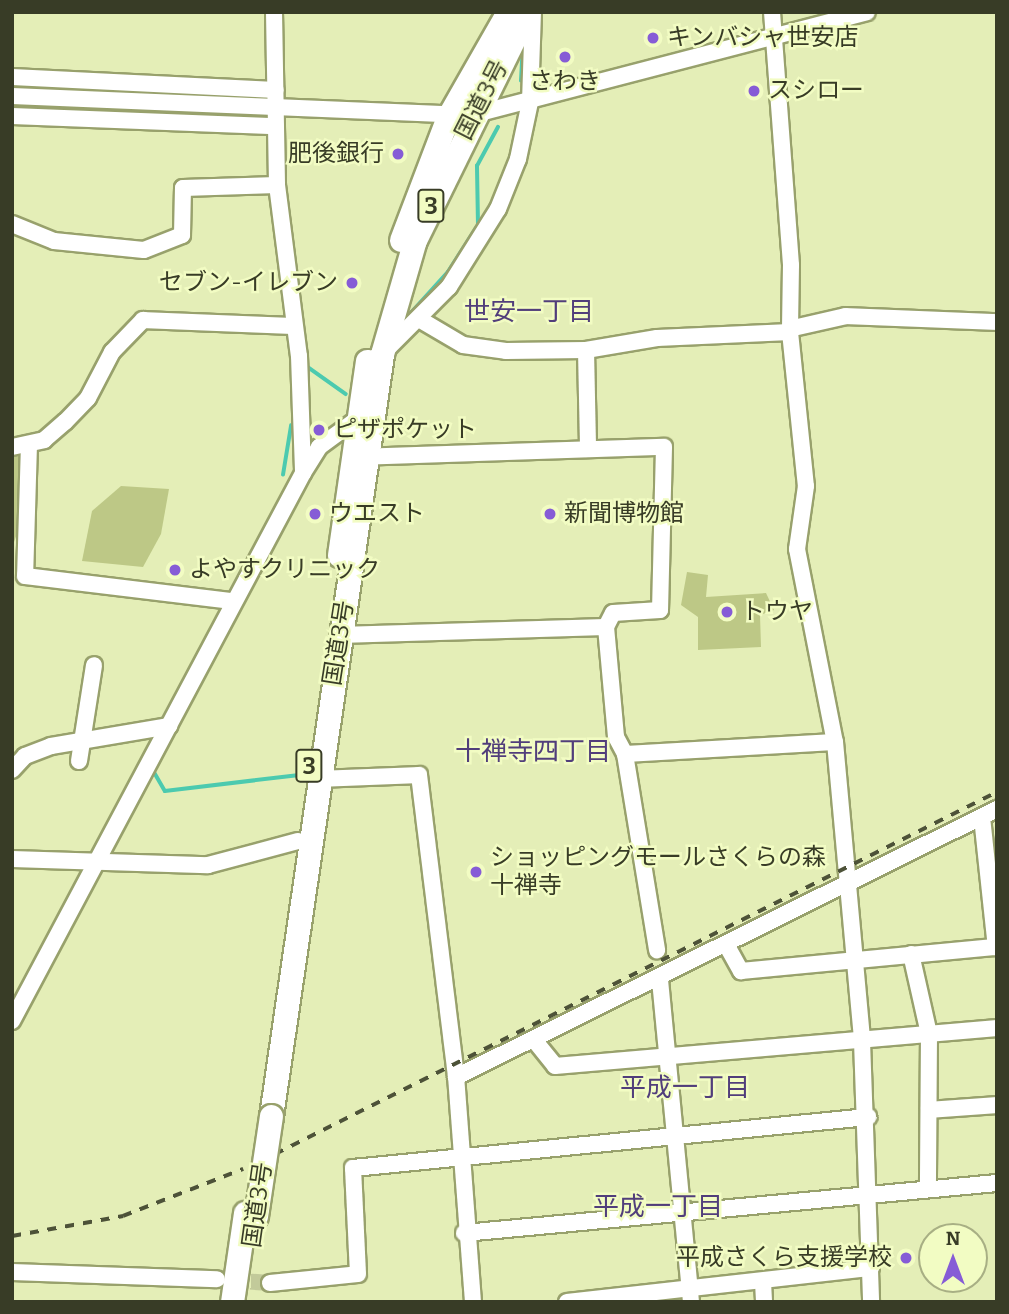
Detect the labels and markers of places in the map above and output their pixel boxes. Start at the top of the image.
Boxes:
place label: キンバシャ世安店 [667,24,859,52]
marker: キンバシャ世安店 [645,30,661,46]
marker: さわき [557,49,573,65]
place label: さわき [529,68,601,96]
place label: スシロー [768,77,864,105]
marker: スシロー [746,83,762,99]
place label: 肥後銀行 [288,140,384,168]
marker: 肥後銀行 [390,146,406,162]
place label: セブン-イレブン [159,269,338,297]
marker: セブン-イレブン [344,275,360,291]
place label: ピザポケット [333,416,477,444]
marker: ピザポケット [311,422,327,438]
place label: ウエスト [329,500,425,528]
place label: 新聞博物館 [564,500,684,528]
marker: ウエスト [307,506,323,522]
marker: 新聞博物館 [542,506,558,522]
place label: よやすクリニック [189,556,381,584]
marker: よやすクリニック [167,562,183,578]
place label: トウヤ [741,598,813,626]
marker: トウヤ [719,604,735,620]
place label: ショッピングモールさくらの森 十禅寺 [490,844,826,900]
marker: ショッピングモールさくらの森 十禅寺 [468,864,484,880]
place label: 平成さくら支援学校 [676,1244,892,1272]
marker: 平成さくら支援学校 [898,1250,914,1266]

